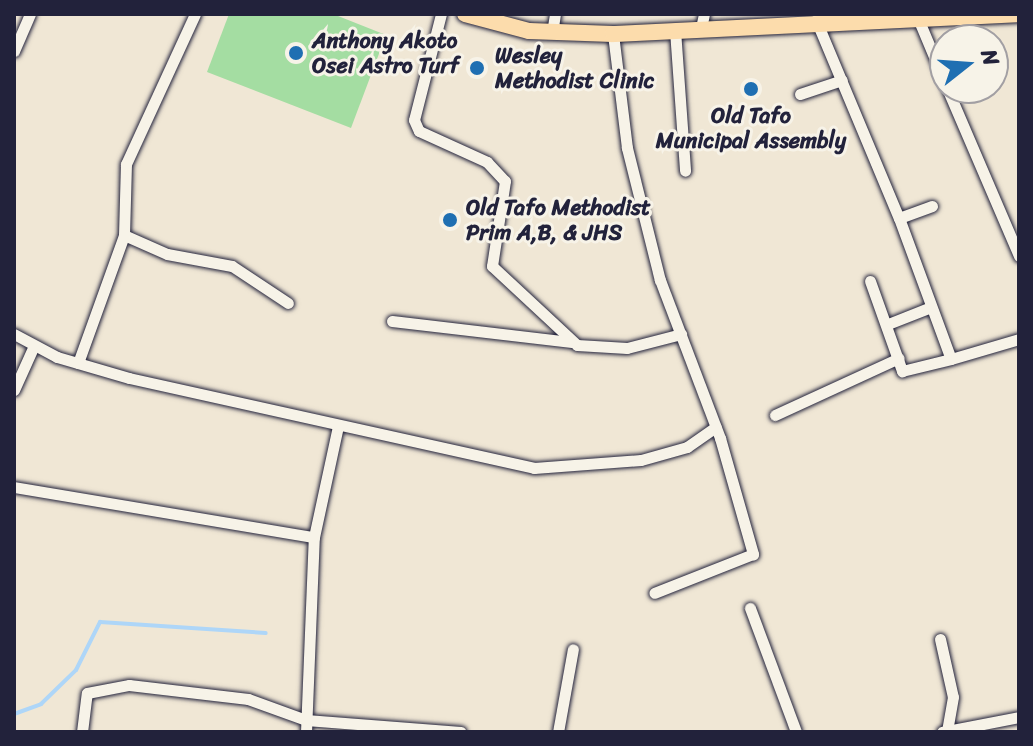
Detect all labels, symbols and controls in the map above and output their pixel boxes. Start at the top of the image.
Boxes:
north arrow [929,24,1009,104]
place label: Anthony Akoto Osei Astro Turf [312,27,460,78]
place label: Wesley Methodist Clinic [495,42,655,94]
marker: Anthony Akoto Osei Astro Turf [287,44,305,62]
text: N [970,44,1011,70]
marker: Wesley Methodist Clinic [466,57,488,79]
marker: Old Tafo Municipal Assembly [742,80,760,98]
place label: Old Tafo Municipal Assembly [655,102,847,154]
place label: Old Tafo Methodist Prim A,B, & JHS [466,194,651,246]
marker: Old Tafo Methodist Prim A,B, & JHS [441,211,459,229]

